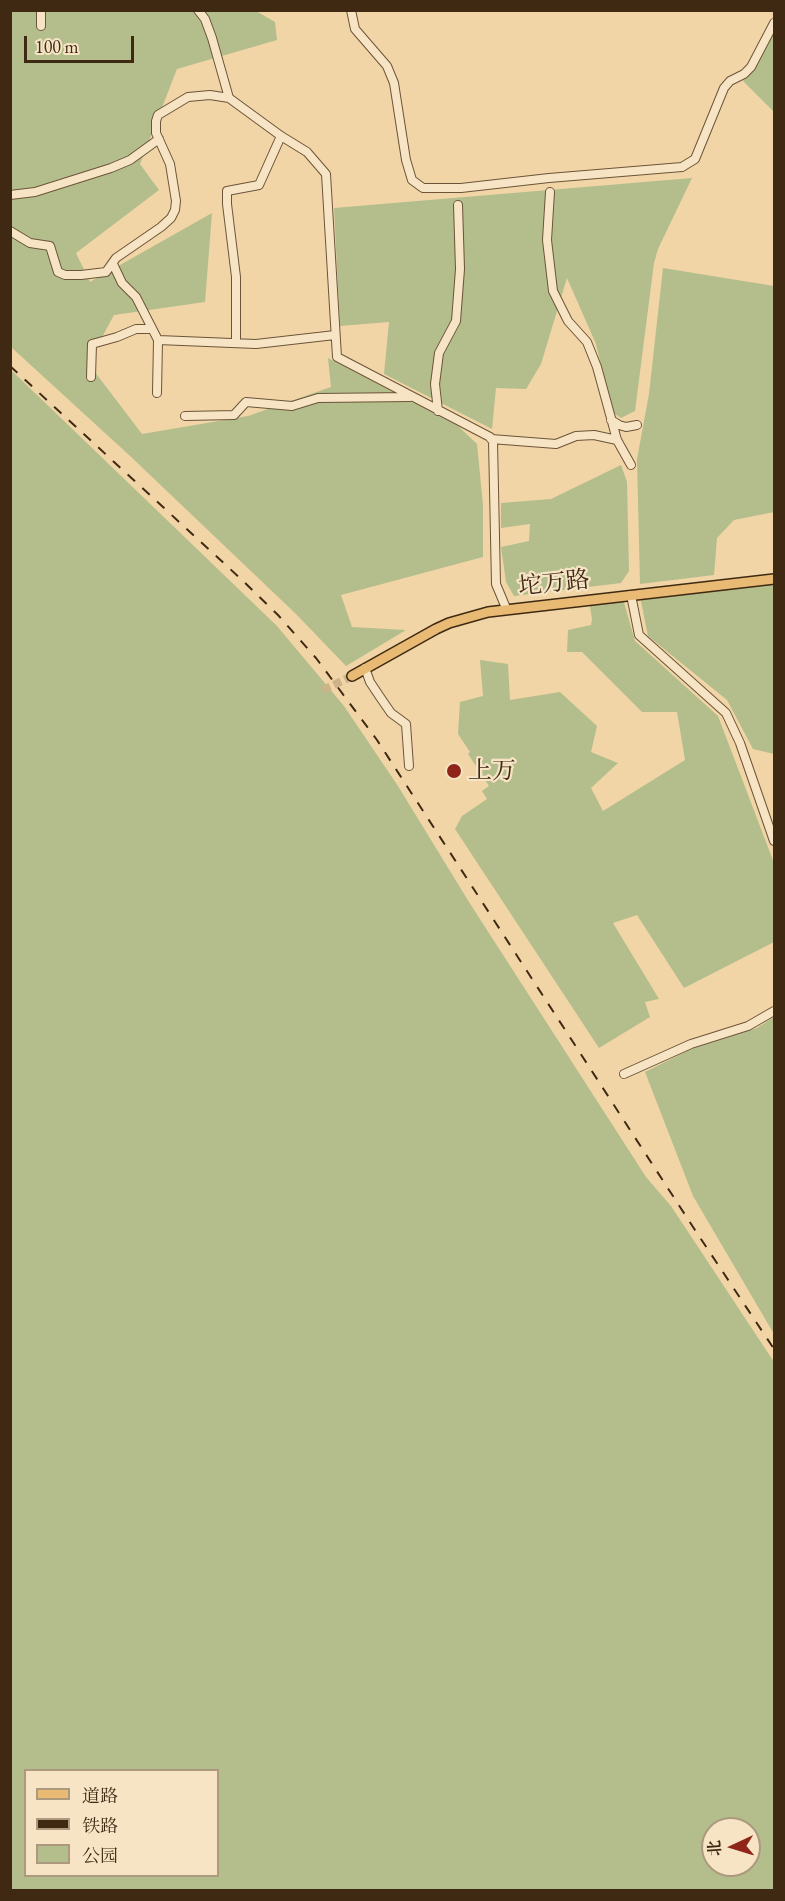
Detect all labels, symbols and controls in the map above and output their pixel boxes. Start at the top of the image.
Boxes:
scale bar [27,24,136,62]
text: 100 m [35,35,79,58]
street label: 坨万路 [517,566,591,602]
place label: 上万 [468,757,516,785]
marker: 上万 [445,762,463,780]
legend [24,1769,219,1877]
text: 道路 [82,1784,118,1807]
text: 铁路 [82,1814,118,1837]
north arrow [701,1817,761,1877]
text: 北 [704,1839,726,1857]
text: 公园 [82,1844,118,1867]

